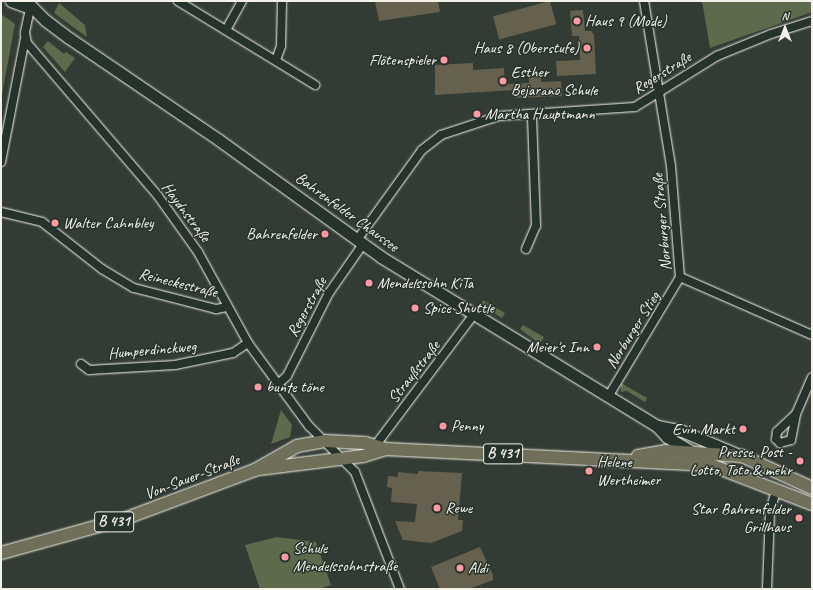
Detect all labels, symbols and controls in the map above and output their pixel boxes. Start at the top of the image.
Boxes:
north arrow [765,8,805,48]
text: N [782,9,788,23]
place label: Haus 9 (Mode) [585,11,667,31]
marker: Haus 9 (Mode) [572,16,582,26]
place label: Haus 8 (Oberstufe) [474,38,579,58]
marker: Haus 8 (Oberstufe) [582,43,592,53]
street label: Regerstraße [629,48,695,98]
place label: Flötenspieler [369,50,436,70]
marker: Flötenspieler [439,55,449,65]
place label: Esther Bejarano Schule [511,62,597,100]
marker: Esther Bejarano Schule [498,76,508,86]
place label: Martha Hauptmann [485,104,595,124]
marker: Martha Hauptmann [472,109,482,119]
street label: Bahrenfelder Chaussee [291,168,403,256]
street label: Norburger Straße [648,172,676,272]
street label: Haydnstraße [157,178,215,246]
place label: Walter Cahnbley [63,213,154,233]
marker: Walter Cahnbley [50,218,60,228]
place label: Bahrenfelder [246,224,317,244]
marker: Bahrenfelder [320,229,330,239]
street label: Reineckestraße [137,264,219,302]
place label: Mendelssohn KiTa [377,273,473,293]
street label: Regerstraße [283,274,331,340]
marker: Mendelssohn KiTa [364,278,374,288]
street label: Norburger Stieg [602,288,664,372]
place label: Spice Shuttle [423,298,494,318]
marker: Spice Shuttle [410,303,420,313]
street label: Humperdinckweg [107,337,197,363]
street label: Straußstraße [384,337,444,407]
place label: Meier's Inn [526,337,589,357]
marker: Meier's Inn [592,342,602,352]
place label: bunte töne [266,377,324,397]
marker: bunte töne [253,382,263,392]
place label: Penny [451,416,483,436]
place label: Evin Markt [672,419,735,439]
marker: Penny [438,421,448,431]
marker: Evin Markt [738,424,748,434]
road number: B 431 [483,441,523,467]
place label: Presse, Post - Lotto, Toto & mehr [690,442,792,480]
street label: Von-Sauer-Straße [142,450,242,504]
place label: Helene Wertheimer [597,452,660,490]
marker: Presse, Post - Lotto, Toto & mehr [795,456,805,466]
marker: Helene Wertheimer [584,466,594,476]
place label: Rewe [445,498,472,518]
place label: Star Bahrenfelder Grillhaus [690,499,791,537]
marker: Rewe [432,503,442,513]
road number: B 431 [94,509,134,535]
marker: Star Bahrenfelder Grillhaus [794,513,804,523]
place label: Schule Mendelssohnstraße [293,538,397,576]
marker: Schule Mendelssohnstraße [280,552,290,562]
place label: Aldi [468,558,488,578]
marker: Aldi [455,563,465,573]

